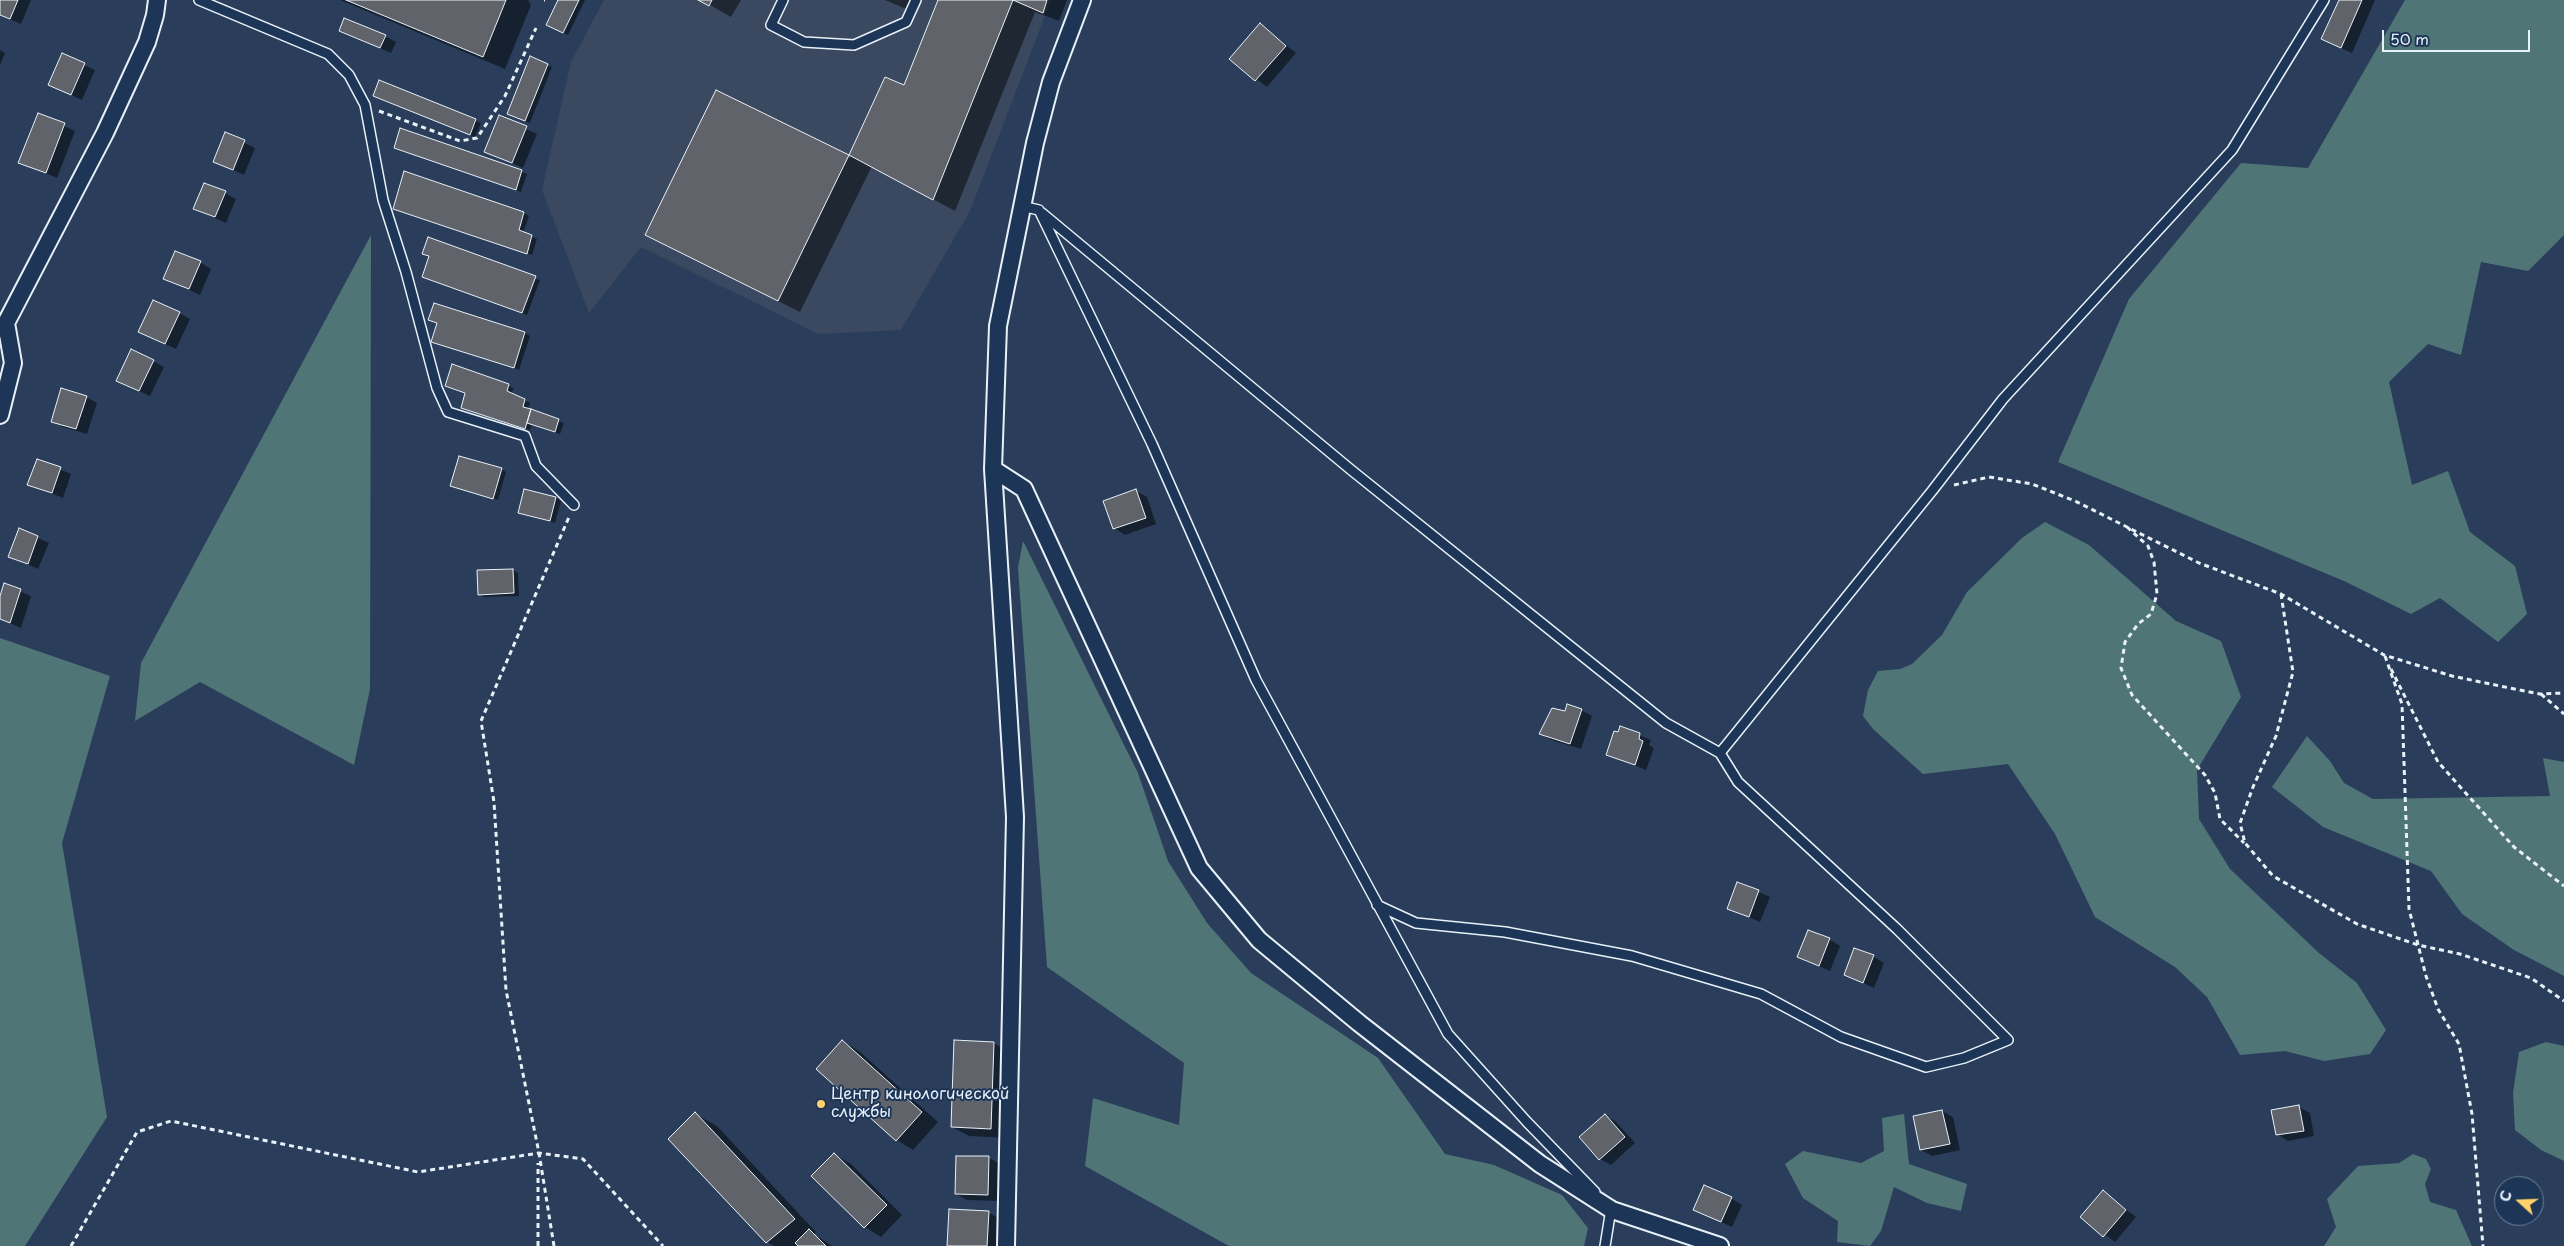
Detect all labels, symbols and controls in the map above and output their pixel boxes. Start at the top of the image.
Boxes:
scale bar [2384,20,2532,52]
text: 50 m [2390,27,2429,50]
place label: Центр кинологической службы [831,1085,1009,1123]
marker: Центр кинологической службы [815,1098,827,1110]
north arrow [2494,1176,2544,1226]
text: С [2494,1188,2517,1205]

